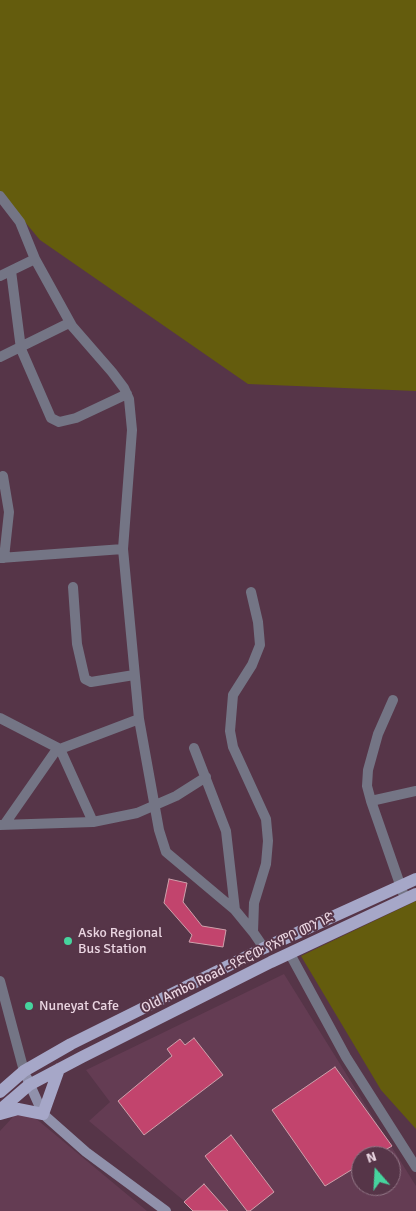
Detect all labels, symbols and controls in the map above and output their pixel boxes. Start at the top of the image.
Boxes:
street label: Old Ambo Road -የድሮው የአምቦ መንገድ [139,909,337,1017]
place label: Asko Regional Bus Station [78,925,162,958]
marker: Asko Regional Bus Station [62,935,74,947]
place label: Nuneyat Cafe [39,998,119,1014]
marker: Nuneyat Cafe [23,1000,35,1012]
north arrow [351,1146,401,1196]
text: N [364,1148,379,1167]

